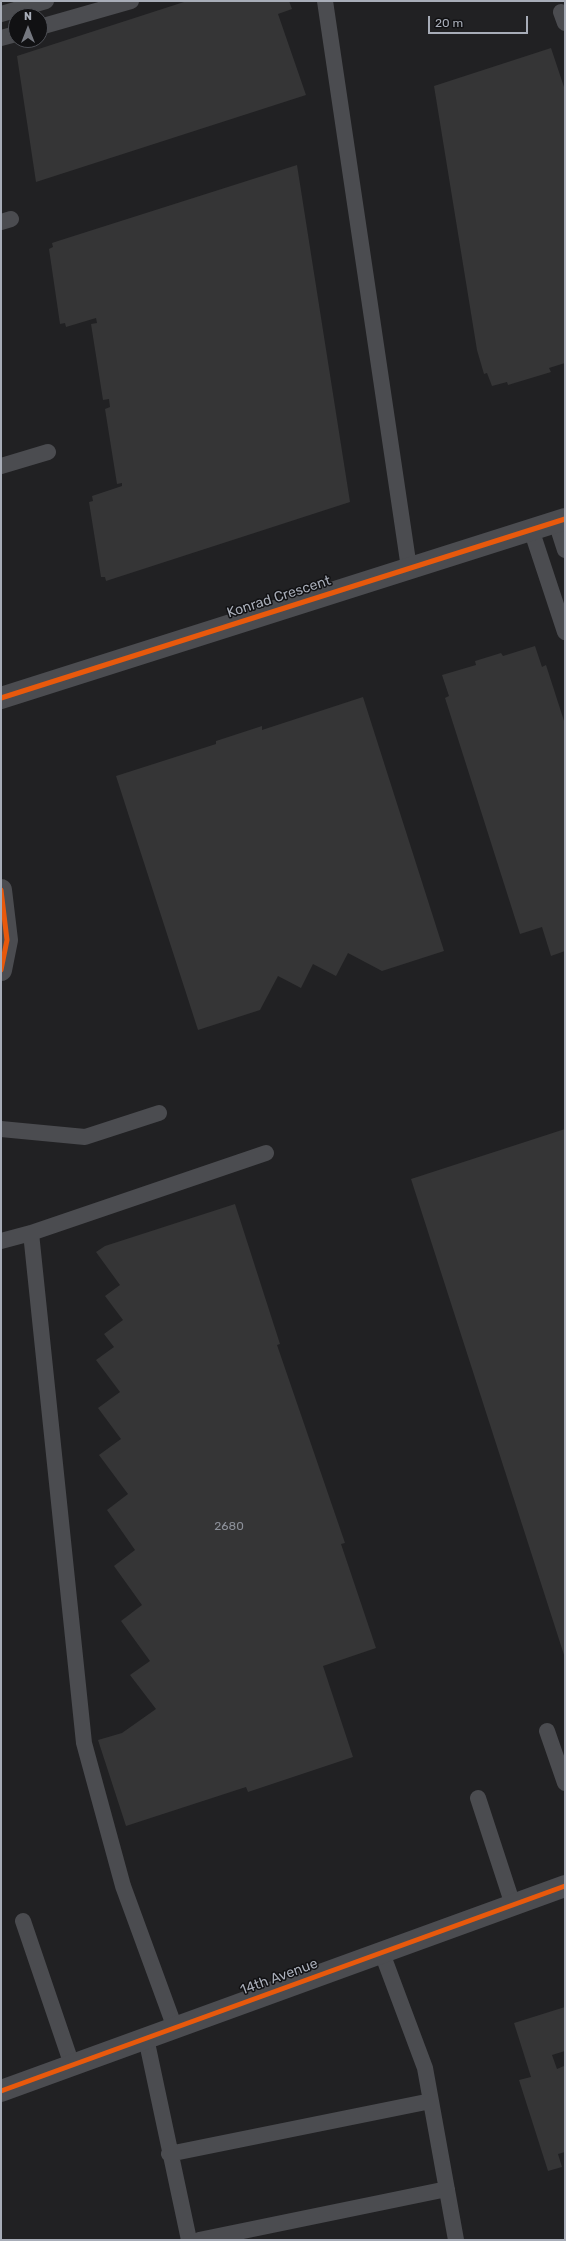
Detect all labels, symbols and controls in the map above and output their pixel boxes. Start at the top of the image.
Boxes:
north arrow [8,8,48,48]
scale bar [430,8,530,34]
text: N [24,10,32,23]
text: 20 m [435,16,463,30]
street label: Konrad Crescent [225,572,333,622]
house number: 2680 [214,1520,244,1534]
street label: 14th Avenue [238,1955,320,1999]

